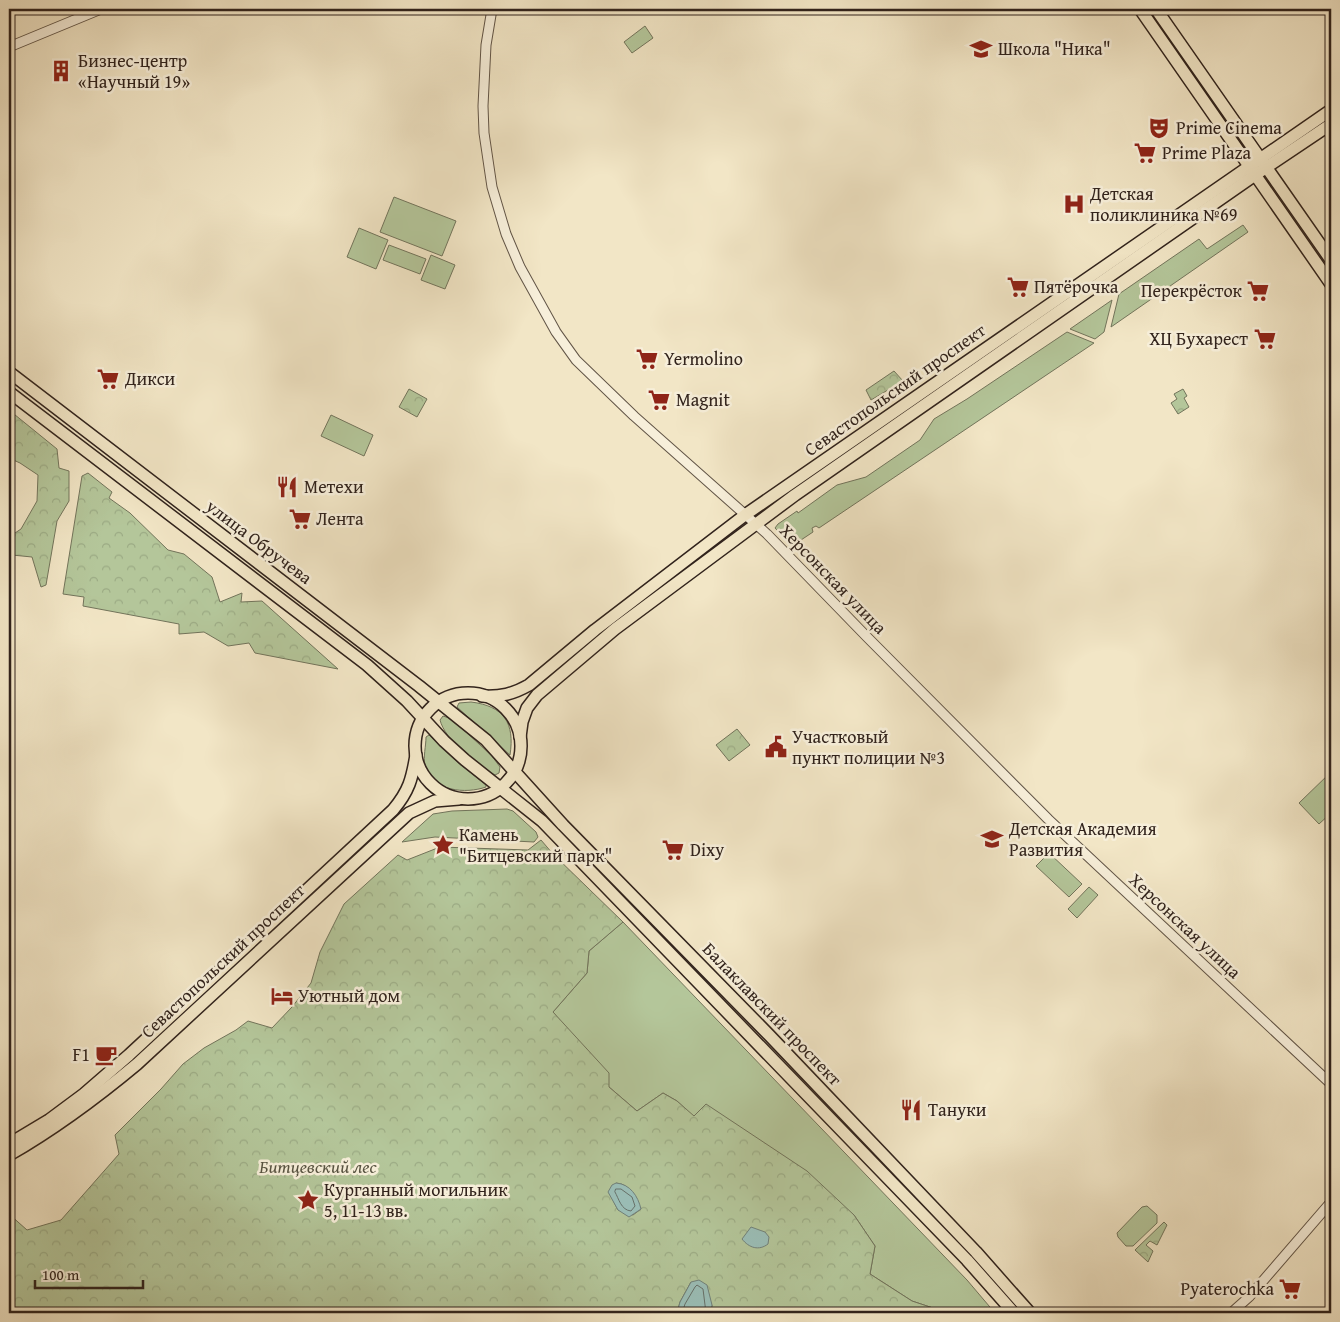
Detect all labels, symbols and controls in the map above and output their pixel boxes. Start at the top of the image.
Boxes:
place label: Школа "Ника" [998,35,1111,62]
school or university icon: Школа "Ника" [968,36,994,62]
place label: Бизнес-центр «Научный 19» [78,47,190,95]
building icon: Бизнес-центр «Научный 19» [48,58,74,84]
place label: Prime Cinema [1176,114,1282,141]
theatre icon: Prime Cinema [1146,115,1172,141]
place label: Prime Plaza [1162,139,1251,166]
supermarket icon: Prime Plaza [1132,140,1158,166]
place label: Детская поликлиника №69 [1089,180,1237,228]
hospital icon: Детская поликлиника №69 [1061,191,1087,217]
place label: Пятёрочка [1034,273,1119,300]
supermarket icon: Пятёрочка [1005,274,1031,300]
place label: Перекрёсток [1141,277,1243,304]
supermarket icon: Перекрёсток [1245,278,1271,304]
street label: Севастопольский проспект [799,317,991,463]
place label: ХЦ Бухарест [1149,325,1248,352]
supermarket icon: ХЦ Бухарест [1252,326,1278,352]
place label: Yermolino [664,345,743,372]
supermarket icon: Yermolino [634,346,660,372]
place label: Дикси [124,365,176,392]
supermarket icon: Дикси [95,366,121,392]
place label: Magnit [676,386,730,413]
supermarket icon: Magnit [646,387,672,413]
place label: Метехи [304,473,364,500]
restaurant icon: Метехи [274,474,300,500]
street label: улица Обручева [200,492,318,591]
place label: Лента [316,505,364,532]
supermarket icon: Лента [287,506,313,532]
street label: Херсонская улица [773,517,894,640]
place label: Участковый пункт полиции №3 [792,723,945,771]
public building icon: Участковый пункт полиции №3 [763,734,789,760]
place label: Детская Академия Развития [1008,815,1157,863]
place label: Камень "Битцевский парк" [459,821,613,869]
school or university icon: Детская Академия Развития [979,826,1005,852]
place icon: Камень "Битцевский парк" [430,832,456,858]
place label: Dixy [690,836,724,863]
supermarket icon: Dixy [660,837,686,863]
street label: Херсонская улица [1123,866,1248,985]
street label: Севастопольский проспект [135,877,311,1044]
street label: Балаклавский проспект [696,936,848,1092]
place label: Уютный дом [298,982,400,1009]
hotel icon: Уютный дом [269,983,295,1009]
place label: F1 [73,1041,90,1068]
cafe icon: F1 [93,1042,119,1068]
place label: Тануки [928,1096,987,1123]
restaurant icon: Тануки [898,1097,924,1123]
park label: Битцевский лес [259,1153,377,1180]
place label: Курганный могильник 5, 11-13 вв. [324,1176,508,1224]
place icon: Курганный могильник 5, 11-13 вв. [295,1187,321,1213]
scale bar [35,1257,142,1289]
text: 100 m [42,1264,80,1285]
place label: Pyaterochka [1181,1275,1274,1302]
supermarket icon: Pyaterochka [1277,1276,1303,1302]

